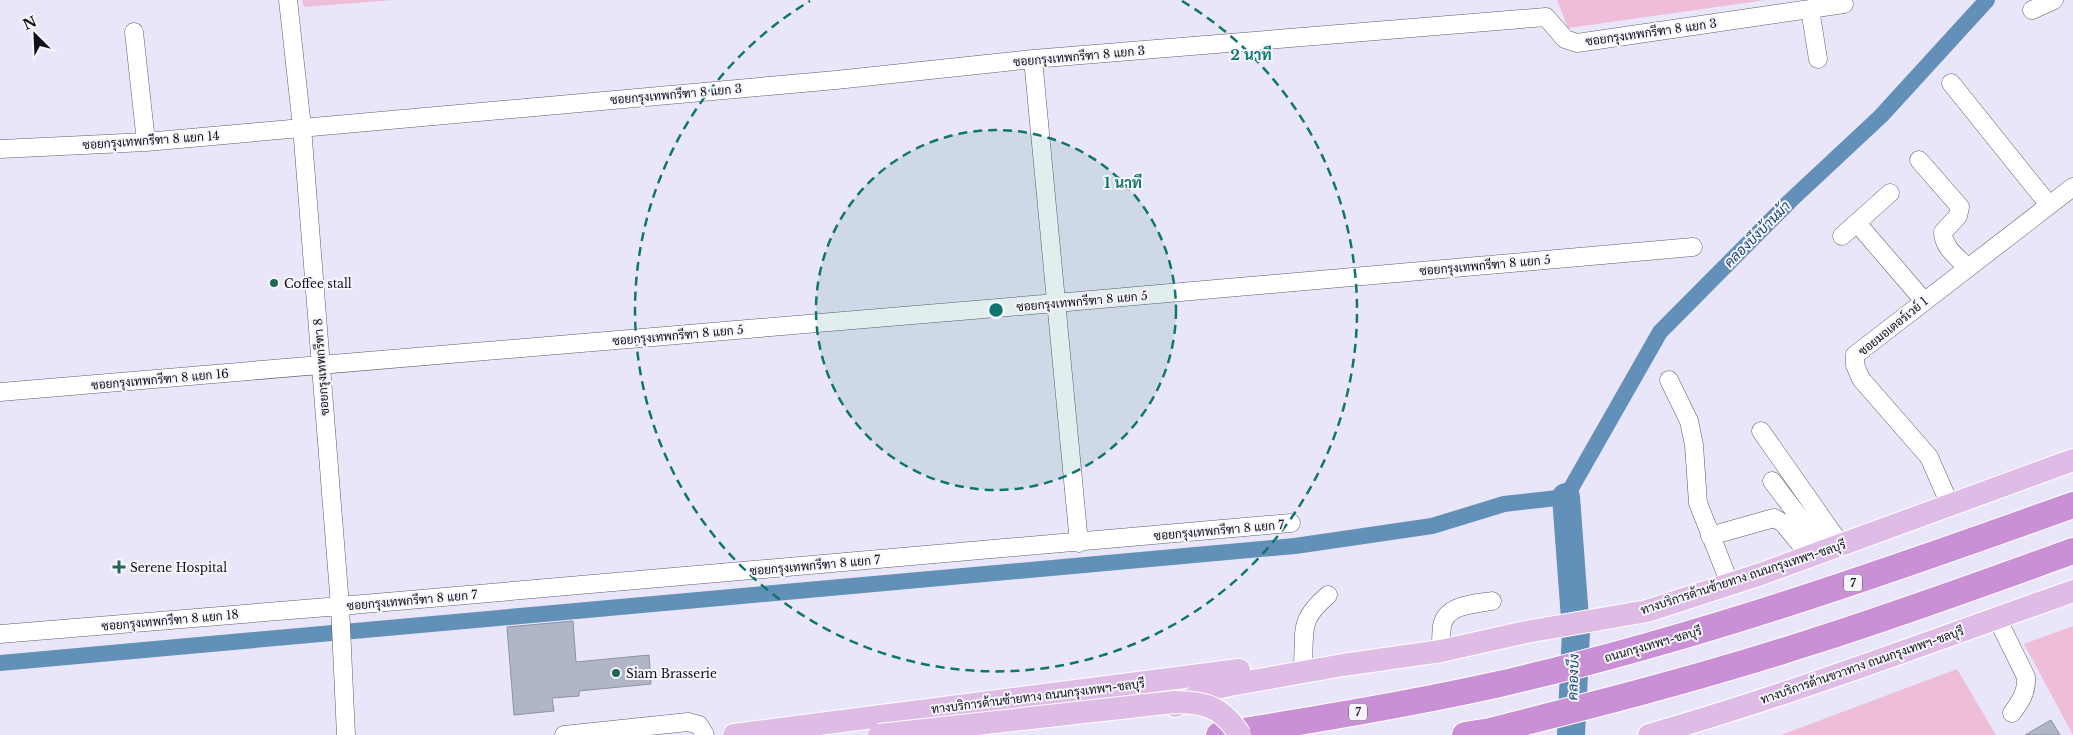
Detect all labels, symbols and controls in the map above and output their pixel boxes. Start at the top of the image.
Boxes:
north arrow [10,10,60,60]
text: N [20,12,39,34]
street label: ซอยกรุงเทพกรีฑา 8 แยก 3 [1584,15,1718,51]
street label: ซอยกรุงเทพกรีฑา 8 แยก 3 [1012,43,1146,71]
text: 2 นาที [1230,45,1272,64]
street label: ซอยกรุงเทพกรีฑา 8 แยก 3 [609,81,743,109]
street label: ซอยกรุงเทพกรีฑา 8 แยก 14 [82,128,220,154]
text: 1 นาที [1104,173,1142,192]
water label: คลองบึงบ้านม้า [1720,197,1794,271]
street label: ซอยกรุงเทพกรีฑา 8 แยก 5 [1419,252,1552,280]
place label: Coffee stall [284,276,352,291]
marker: Coffee stall [268,277,280,289]
street label: ซอยกรุงเทพกรีฑา 8 แยก 5 [1016,288,1149,316]
street label: ซอยมอเตอร์เวย์ 1 [1855,293,1931,359]
centre of rings [987,301,1005,319]
street label: ซอยกรุงเทพกรีฑา 8 [310,318,334,416]
street label: ซอยกรุงเทพกรีฑา 8 แยก 5 [612,322,745,350]
street label: ซอยกรุงเทพกรีฑา 8 แยก 16 [91,365,230,394]
street label: ซอยกรุงเทพกรีฑา 8 แยก 7 [1153,517,1286,545]
street label: ทางบริการด้านซ้ายทาง ถนนกรุงเทพฯ-ชลบุรี [1638,537,1848,619]
street label: ซอยกรุงเทพกรีฑา 8 แยก 7 [749,552,882,580]
marker: Serene Hospital [112,560,126,574]
place label: Serene Hospital [130,560,227,575]
road number: 7 [1844,574,1862,592]
street label: ซอยกรุงเทพกรีฑา 8 แยก 7 [346,587,479,615]
street label: ซอยกรุงเทพกรีฑา 8 แยก 18 [101,607,239,635]
street label: ถนนกรุงเทพฯ-ชลบุรี [1603,623,1704,667]
street label: ทางบริการด้านขวาทาง ถนนกรุงเทพฯ-ชลบุรี [1758,623,1966,709]
water label: คลองบึง [1563,653,1583,701]
place label: Siam Brasserie [626,666,717,681]
marker: Siam Brasserie [610,667,622,679]
street label: ทางบริการด้านซ้ายทาง ถนนกรุงเทพฯ-ชลบุรี [930,675,1146,719]
road number: 7 [1349,704,1367,720]

